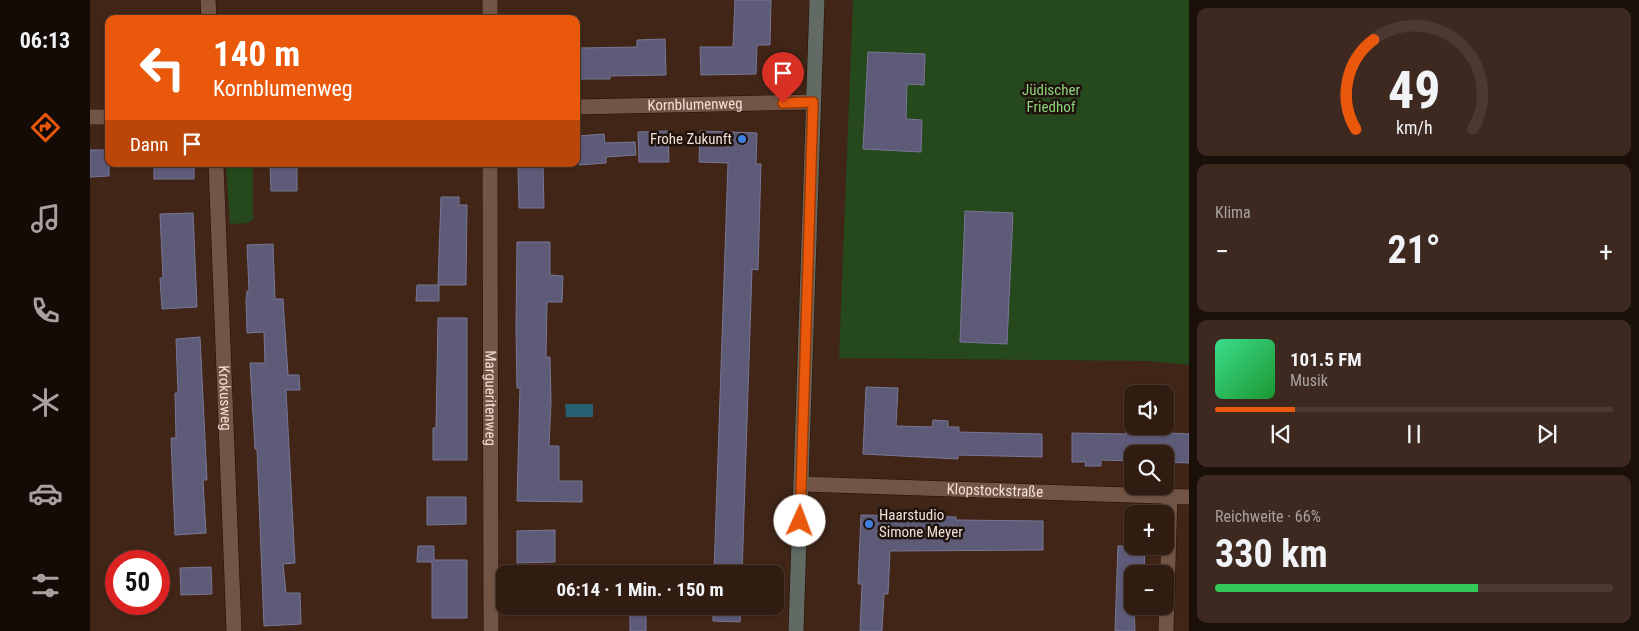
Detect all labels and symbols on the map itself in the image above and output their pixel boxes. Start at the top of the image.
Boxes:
pin [762,52,804,103]
park label: Jüdischer Friedhof [1022,81,1080,116]
street label: Kornblumenweg [647,94,743,114]
place label: Frohe Zukunft [650,130,732,148]
marker: Frohe Zukunft [736,133,748,145]
street label: Margueritenweg [481,350,500,446]
street label: Krokusweg [215,365,235,431]
street label: Klopstockstraße [946,480,1043,501]
position arrow [773,494,825,546]
place label: Haarstudio Simone Meyer [879,506,963,541]
marker: Haarstudio Simone Meyer [863,518,875,530]
speed limit sign: 50 [105,550,170,615]

